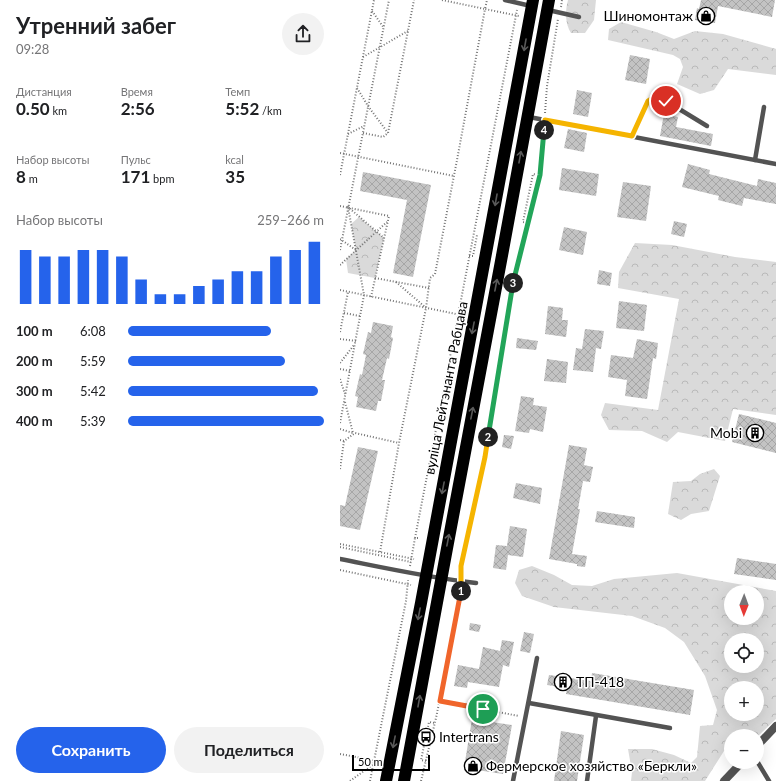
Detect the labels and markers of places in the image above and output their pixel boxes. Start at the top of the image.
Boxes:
shop icon: Шиномонтаж [696,6,716,26]
place label: Шиномонтаж [603,7,693,24]
pin [649,84,683,118]
pin: 4 [534,120,554,140]
pin: 3 [503,273,523,293]
building icon: Mobi [745,423,765,443]
place label: Mobi [710,424,742,441]
pin: 2 [478,427,498,447]
pin: 1 [451,581,471,601]
building icon: ТП-418 [553,672,573,692]
place label: ТП-418 [576,673,624,690]
pin [466,692,500,726]
bus stop icon: Intertrans [416,727,436,747]
place label: Intertrans [439,728,499,745]
shop icon: Фермерское хозяйство «Беркли» [463,756,483,776]
place label: Фермерское хозяйство «Беркли» [486,757,697,774]

